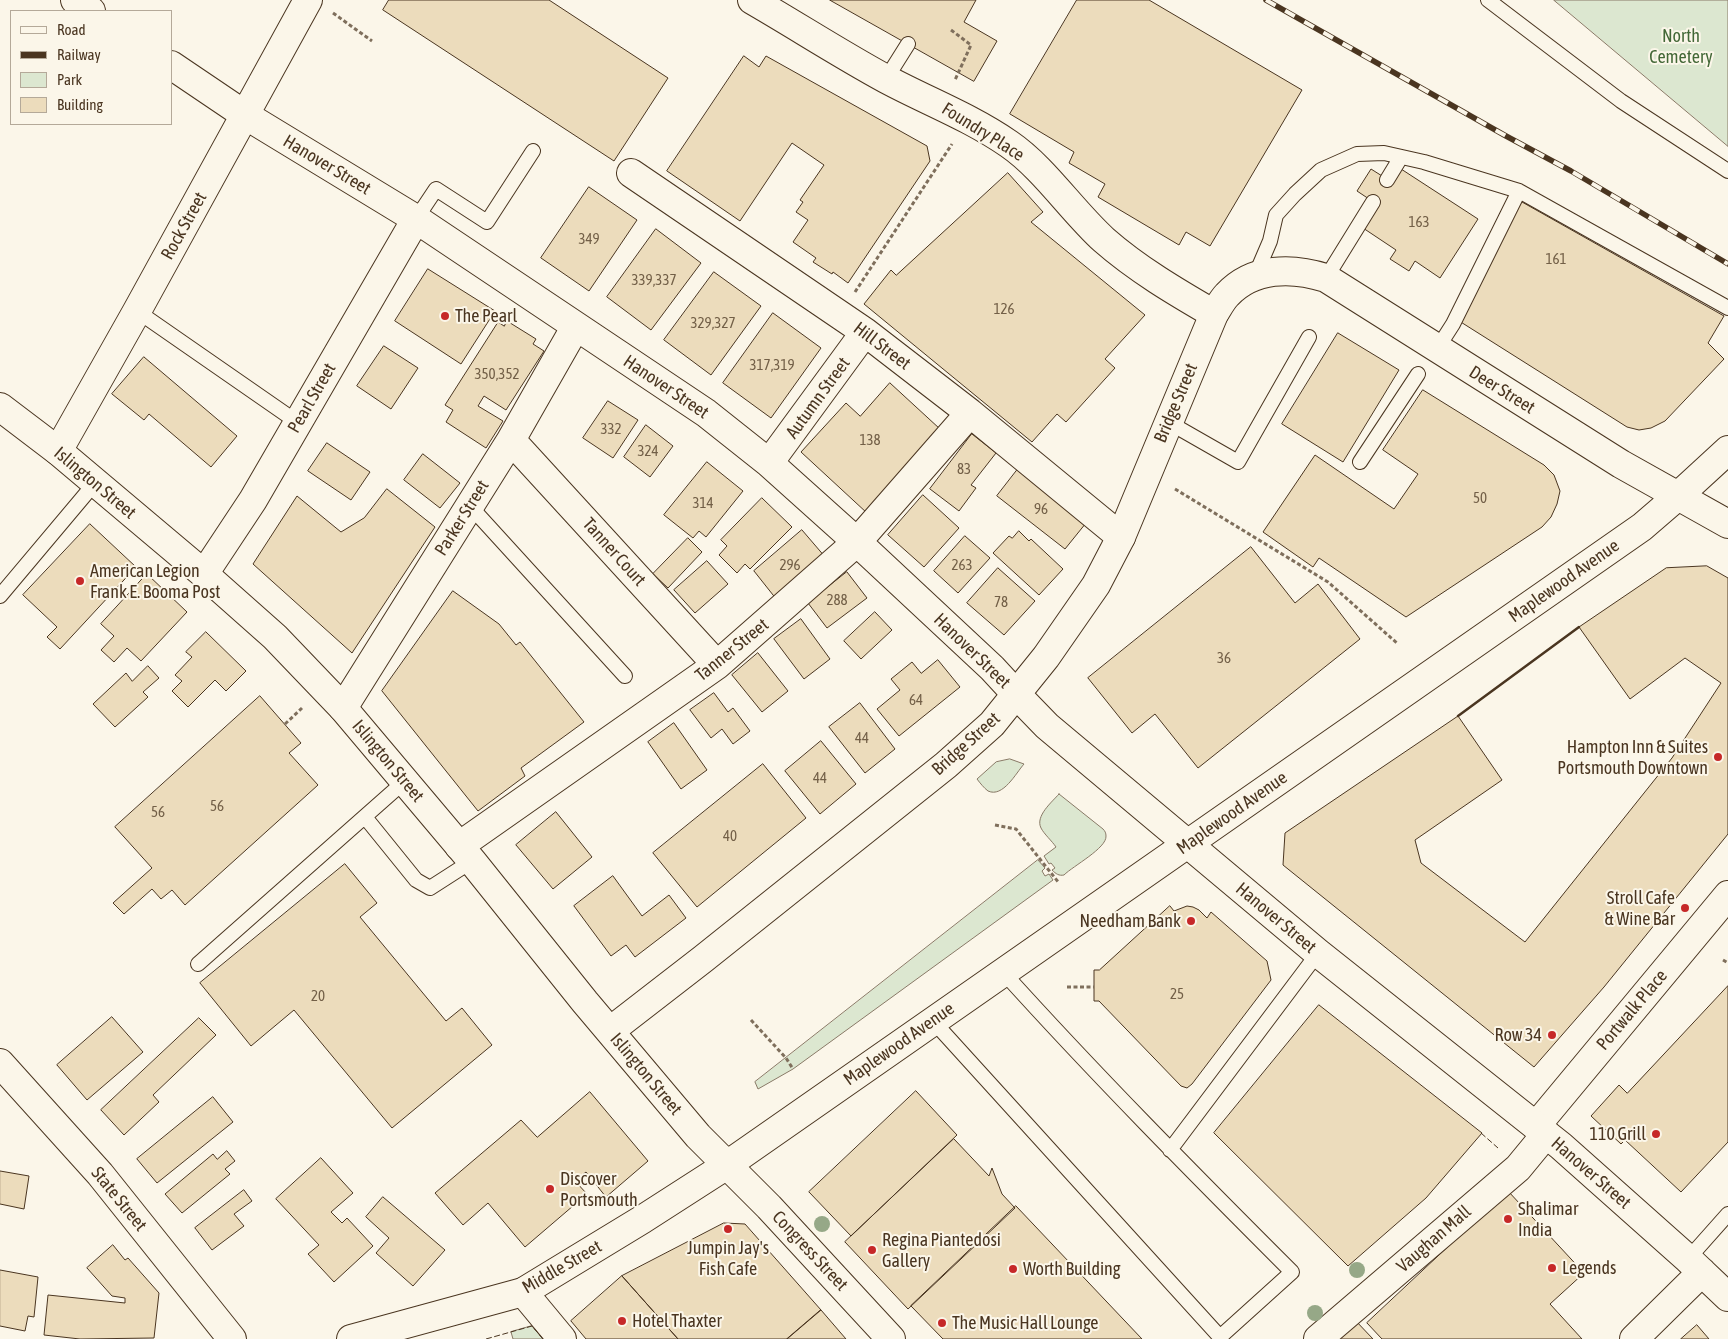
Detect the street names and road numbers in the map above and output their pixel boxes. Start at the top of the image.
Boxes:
street label: Foundry Place [938,98,1028,166]
street label: Hanover Street [279,130,375,200]
street label: Rock Street [157,188,211,264]
street label: Hill Street [849,317,915,375]
street label: Hanover Street [619,351,713,423]
street label: Autumn Street [781,353,855,443]
street label: Pearl Street [283,359,341,437]
street label: Bridge Street [1150,360,1202,446]
street label: Deer Street [1465,361,1539,419]
street label: Islington Street [50,442,140,524]
street label: Parker Street [430,476,494,560]
street label: Tanner Court [578,514,650,590]
street label: Maplewood Avenue [1505,535,1623,627]
street label: Hanover Street [929,609,1015,693]
street label: Tanner Street [691,614,773,686]
street label: Bridge Street [928,708,1004,780]
street label: Islington Street [347,716,429,806]
street label: Maplewood Avenue [1173,767,1291,859]
street label: Hanover Street [1231,878,1321,958]
street label: Portwalk Place [1592,965,1672,1055]
street label: Maplewood Avenue [840,998,958,1090]
street label: Islington Street [605,1029,687,1119]
street label: Hanover Street [1547,1133,1635,1213]
street label: State Street [87,1163,151,1235]
street label: Vaughan Mall [1392,1201,1476,1277]
street label: Congress Street [768,1207,852,1295]
street label: Middle Street [519,1236,605,1298]

